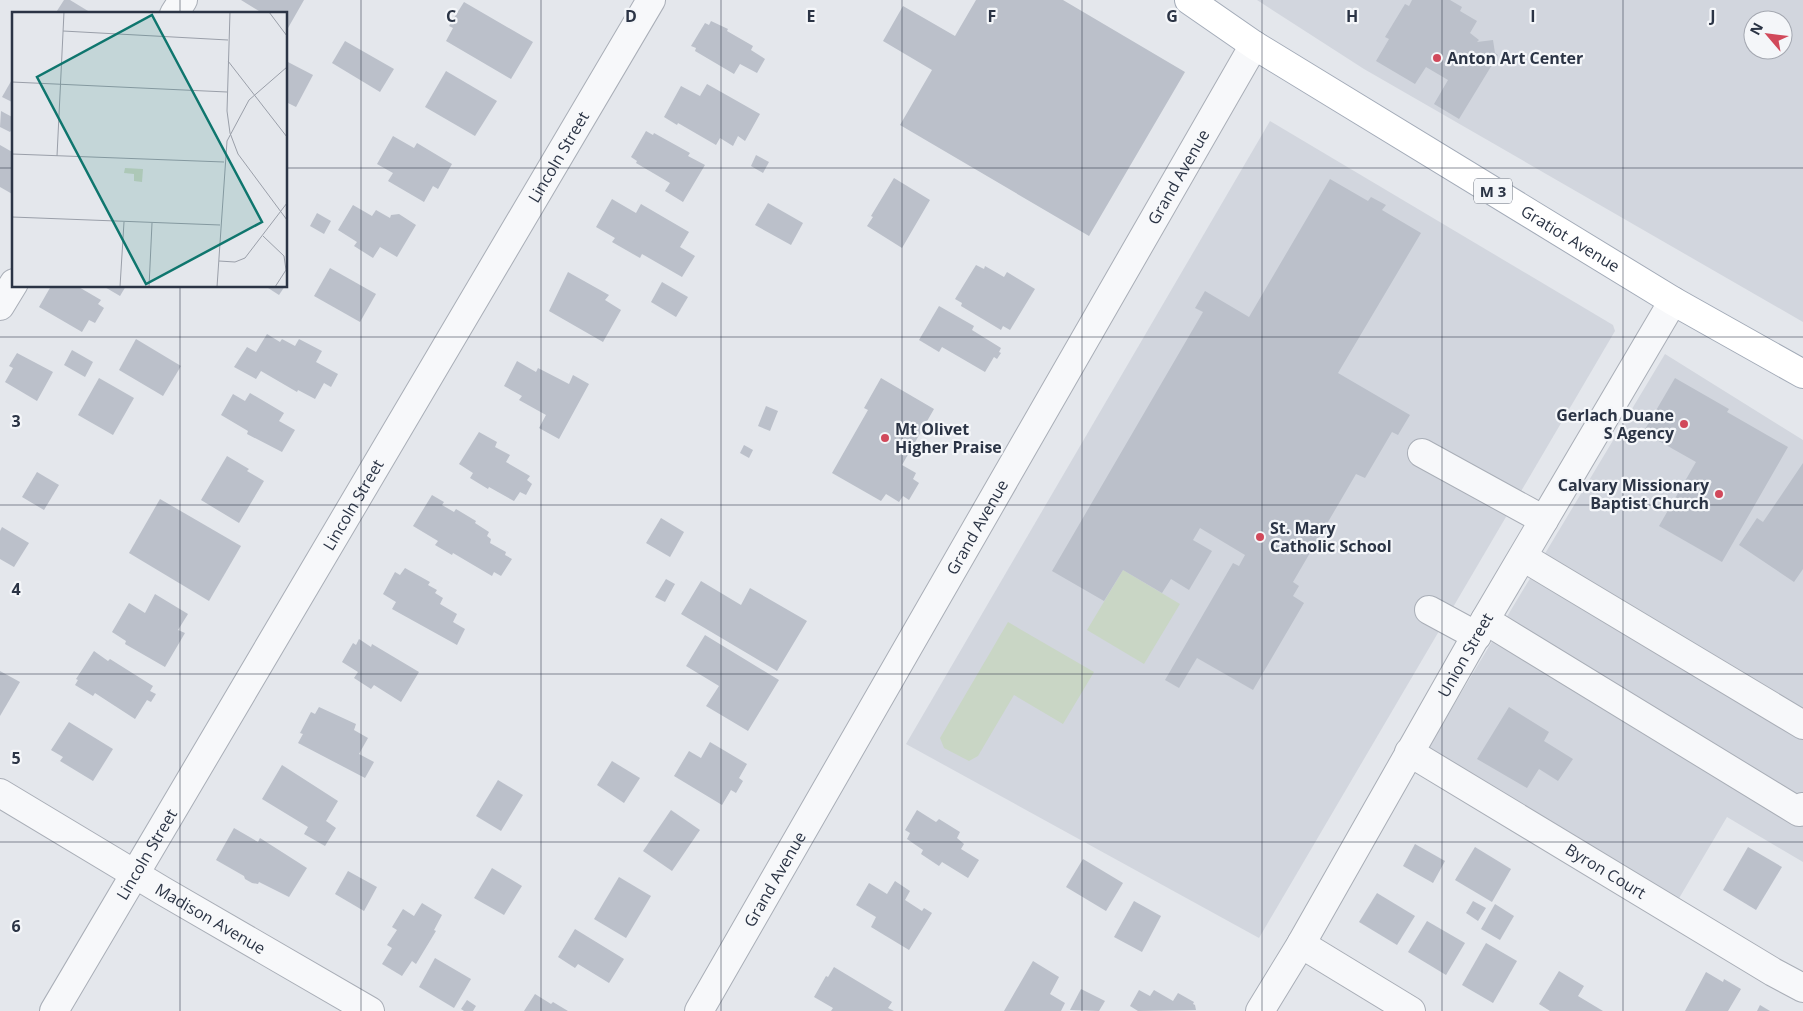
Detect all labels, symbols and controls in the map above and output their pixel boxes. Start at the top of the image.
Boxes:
text: C [446,5,456,27]
text: D [625,5,637,27]
text: E [807,5,816,27]
text: F [988,5,996,27]
text: G [1166,5,1178,27]
text: H [1346,5,1358,27]
text: I [1530,5,1536,27]
text: J [1708,5,1716,27]
north arrow [1743,10,1793,60]
inset map [12,12,288,288]
text: N [1745,19,1767,38]
place label: Anton Art Center [1447,47,1583,69]
marker: Anton Art Center [1431,52,1443,64]
street label: Lincoln Street [523,107,594,206]
street label: Grand Avenue [1142,125,1214,229]
road number: M 3 [1474,178,1512,204]
street label: Gratiot Avenue [1517,200,1624,277]
place label: Gerlach Duane S Agency [1556,404,1675,444]
text: 3 [11,410,21,432]
place label: Mt Olivet Higher Praise [895,418,1002,458]
marker: Gerlach Duane S Agency [1678,418,1690,430]
marker: Mt Olivet Higher Praise [879,432,891,444]
street label: Lincoln Street [318,455,389,554]
place label: Calvary Missionary Baptist Church [1558,474,1710,514]
street label: Grand Avenue [941,475,1013,579]
marker: Calvary Missionary Baptist Church [1713,488,1725,500]
place label: St. Mary Catholic School [1270,517,1392,557]
marker: St. Mary Catholic School [1254,531,1266,543]
text: 4 [11,578,21,600]
street label: Union Street [1432,608,1498,701]
text: 5 [11,747,21,769]
street label: Lincoln Street [111,804,182,904]
street label: Grand Avenue [739,828,811,931]
street label: Byron Court [1562,838,1650,904]
street label: Madison Avenue [151,878,270,959]
text: 6 [11,915,21,937]

